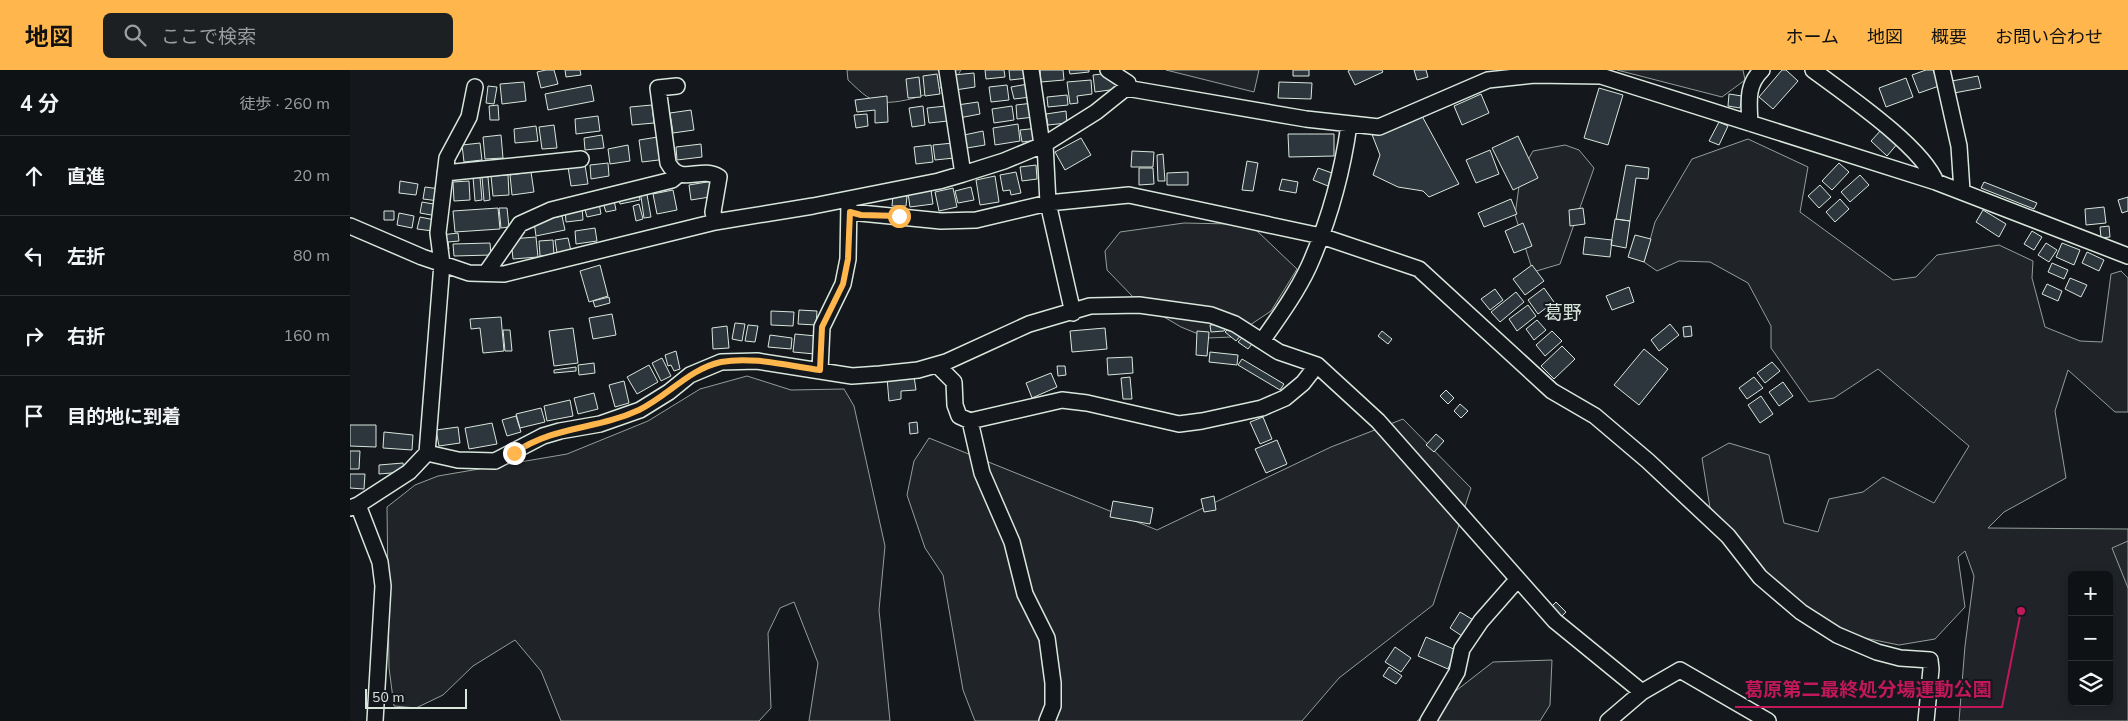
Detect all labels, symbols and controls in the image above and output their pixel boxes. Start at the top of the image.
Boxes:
search box [103,13,453,58]
text: 地図 [25,21,73,53]
icon: search [121,21,149,49]
text: ここで検索 [161,24,256,50]
text: ホーム [1786,25,1839,49]
text: 地図 [1867,25,1903,49]
text: 概要 [1931,25,1967,49]
text: お問い合わせ [1995,25,2103,49]
text: 4 分 [20,90,59,118]
text: 徒歩 · 260 m [240,93,330,115]
icon: ahead [20,162,48,190]
text: 直進 [67,164,105,190]
text: 20 m [293,165,330,187]
route start [888,205,911,228]
icon: left [20,242,48,270]
text: 左折 [67,244,105,270]
text: 80 m [293,245,330,267]
district label: 葛野 [1544,300,1582,326]
icon: right [20,322,48,350]
text: 右折 [67,324,105,350]
text: 160 m [283,325,330,347]
icon: arrive [20,402,48,430]
text: 目的地に到着 [67,404,181,430]
route end [503,442,526,465]
map controls [2068,571,2113,706]
button: + [2068,571,2113,616]
button: − [2068,616,2113,661]
button: layers [2068,661,2113,706]
callout: 葛原第二最終処分場運動公園 [1735,673,2002,707]
text: 葛原第二最終処分場運動公園 [1744,677,1992,703]
scale bar [365,686,468,709]
text: 50 m [372,688,404,707]

